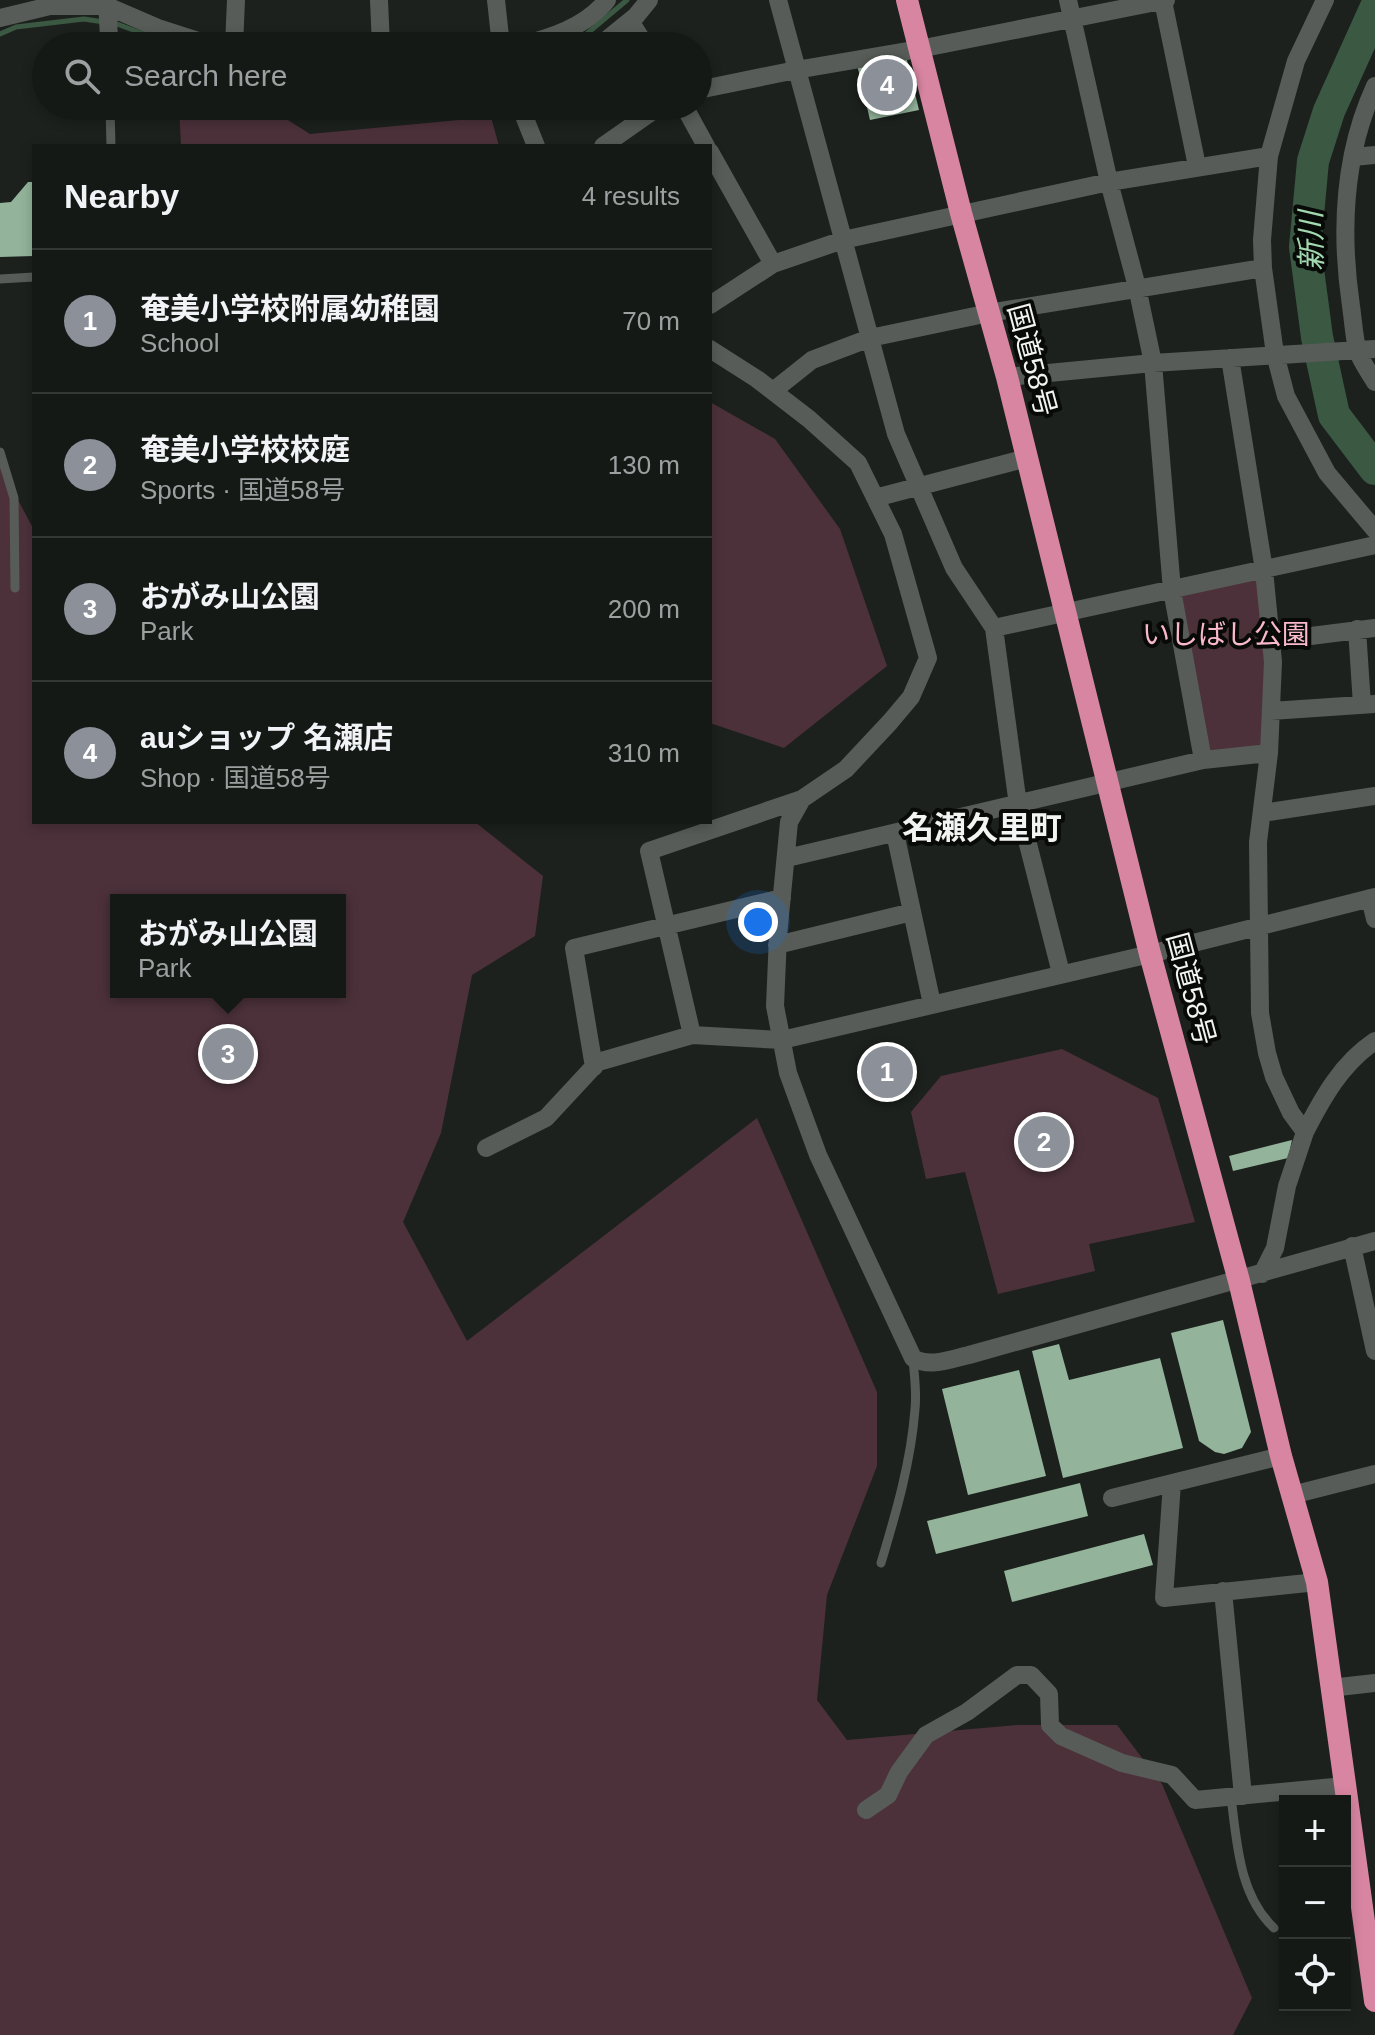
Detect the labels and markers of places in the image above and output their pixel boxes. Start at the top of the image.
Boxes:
pin: 4 [861,55,913,115]
pin: 3 [202,1024,254,1084]
pin: 1 [861,1042,913,1102]
pin: 2 [1018,1112,1070,1172]

